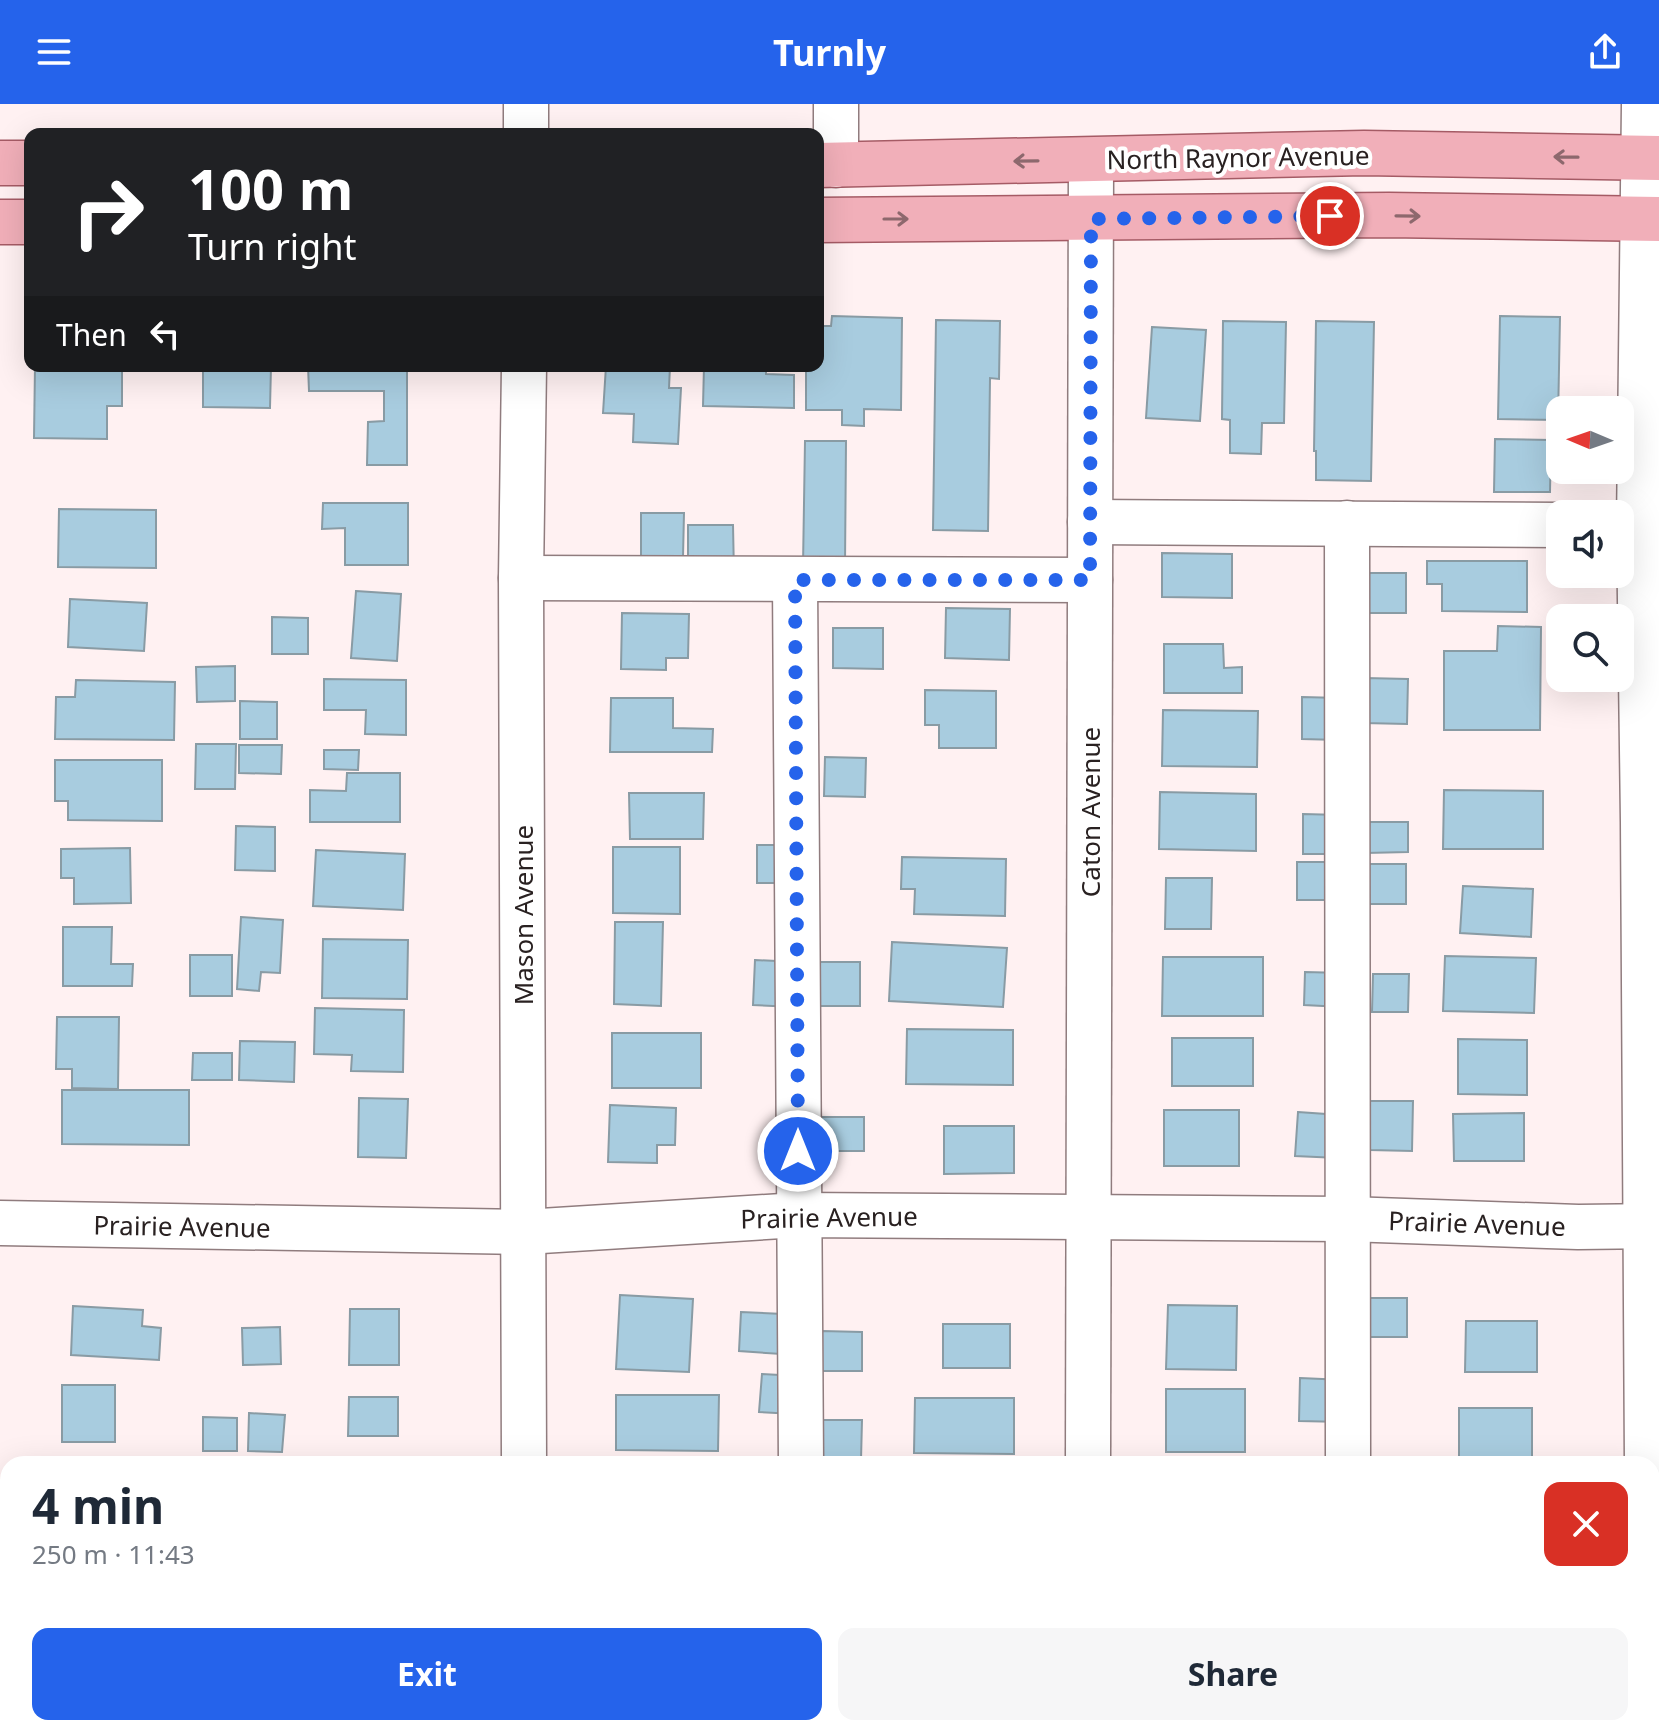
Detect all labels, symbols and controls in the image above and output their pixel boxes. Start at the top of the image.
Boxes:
text: Turnly [773,28,886,77]
icon: menu [32,30,76,74]
icon: share [1583,30,1627,74]
street label: North Raynor Avenue [1106,137,1370,177]
one-way arrow [1553,149,1580,165]
text: 100 m [188,150,353,226]
one-way arrow [1013,154,1040,169]
icon: right [56,160,160,264]
pin [1296,182,1364,250]
icon: arrive [1308,194,1352,238]
one-way arrow [1394,208,1421,223]
one-way arrow [882,212,909,227]
text: Turn right [188,222,356,271]
icon: left [143,312,187,356]
text: Then [56,314,127,355]
north arrow [1546,396,1634,484]
map controls [1546,396,1634,692]
button: sound [1546,500,1634,588]
button: search [1546,604,1634,692]
street label: Caton Avenue [1072,727,1108,897]
street label: Mason Avenue [505,825,541,1005]
position arrow [756,1109,840,1193]
street label: Prairie Avenue [740,1197,918,1237]
street label: Prairie Avenue [1388,1202,1566,1244]
street label: Prairie Avenue [93,1206,271,1246]
text: 4 min [32,1473,164,1538]
button: close [1544,1482,1628,1566]
text: 250 m · 11:43 [32,1536,195,1572]
button: Exit [32,1628,822,1720]
button: Share [838,1628,1628,1720]

